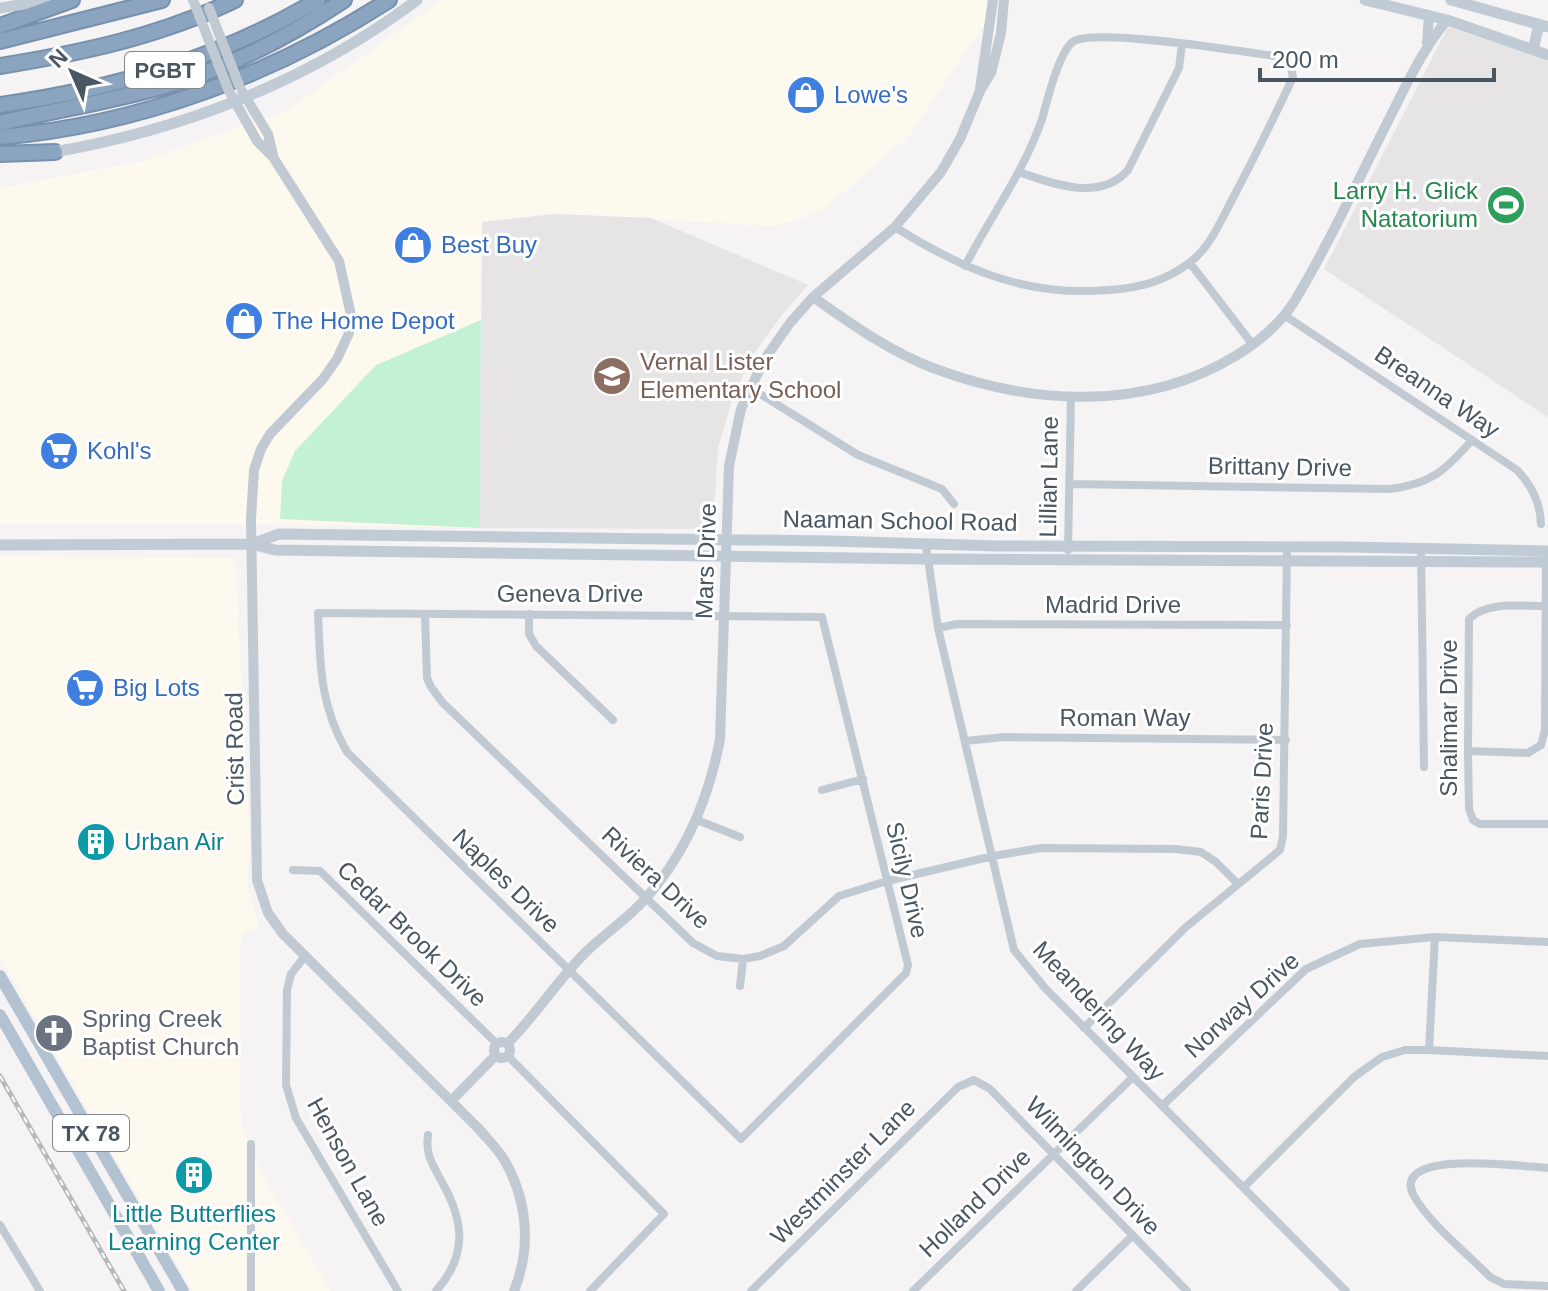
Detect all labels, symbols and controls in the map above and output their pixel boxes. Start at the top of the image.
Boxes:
north arrow [32,32,112,112]
scale bar [1260,32,1494,82]
text: N [44,44,73,73]
text: 200 m [1272,46,1339,73]
road number: PGBT [125,52,205,88]
shop icon: Lowe's [785,74,827,116]
place label: Lowe's [834,81,908,108]
place label: Larry H. Glick Natatorium [1333,177,1479,232]
sports icon: Larry H. Glick Natatorium [1485,184,1527,226]
shop icon: Best Buy [392,224,434,266]
place label: Best Buy [441,231,537,258]
shop icon: The Home Depot [223,300,265,342]
place label: The Home Depot [272,307,455,334]
street label: Breanna Way [1370,340,1505,443]
place label: Vernal Lister Elementary School [640,348,841,403]
school or university icon: Vernal Lister Elementary School [591,355,633,397]
street label: Lillian Lane [1034,416,1063,538]
supermarket icon: Kohl's [38,430,80,472]
place label: Kohl's [87,437,152,464]
street label: Brittany Drive [1208,452,1352,481]
street label: Mars Drive [690,503,721,619]
street label: Naaman School Road [782,505,1018,536]
street label: Geneva Drive [497,580,643,607]
street label: Madrid Drive [1045,591,1181,618]
street label: Shalimar Drive [1435,639,1462,797]
supermarket icon: Big Lots [64,667,106,709]
place label: Big Lots [113,674,200,701]
street label: Crist Road [220,692,249,806]
street label: Roman Way [1059,704,1191,731]
street label: Paris Drive [1245,722,1278,840]
street label: Sicily Drive [881,819,934,941]
building icon: Urban Air [75,821,117,863]
street label: Riviera Drive [597,821,716,934]
street label: Naples Drive [448,823,565,938]
place label: Urban Air [124,828,224,855]
street label: Cedar Brook Drive [332,855,493,1012]
street label: Meandering Way [1028,935,1171,1086]
street label: Norway Drive [1179,946,1304,1063]
place label: Spring Creek Baptist Church [82,1005,239,1060]
church icon: Spring Creek Baptist Church [33,1012,75,1054]
street label: Wilmington Drive [1021,1091,1166,1240]
street label: Henson Lane [302,1093,395,1231]
street label: Westminster Lane [765,1094,920,1249]
road number: TX 78 [53,1115,129,1151]
street label: Holland Drive [913,1143,1036,1262]
building icon: Little Butterflies Learning Center [173,1154,215,1196]
place label: Little Butterflies Learning Center [108,1200,280,1255]

